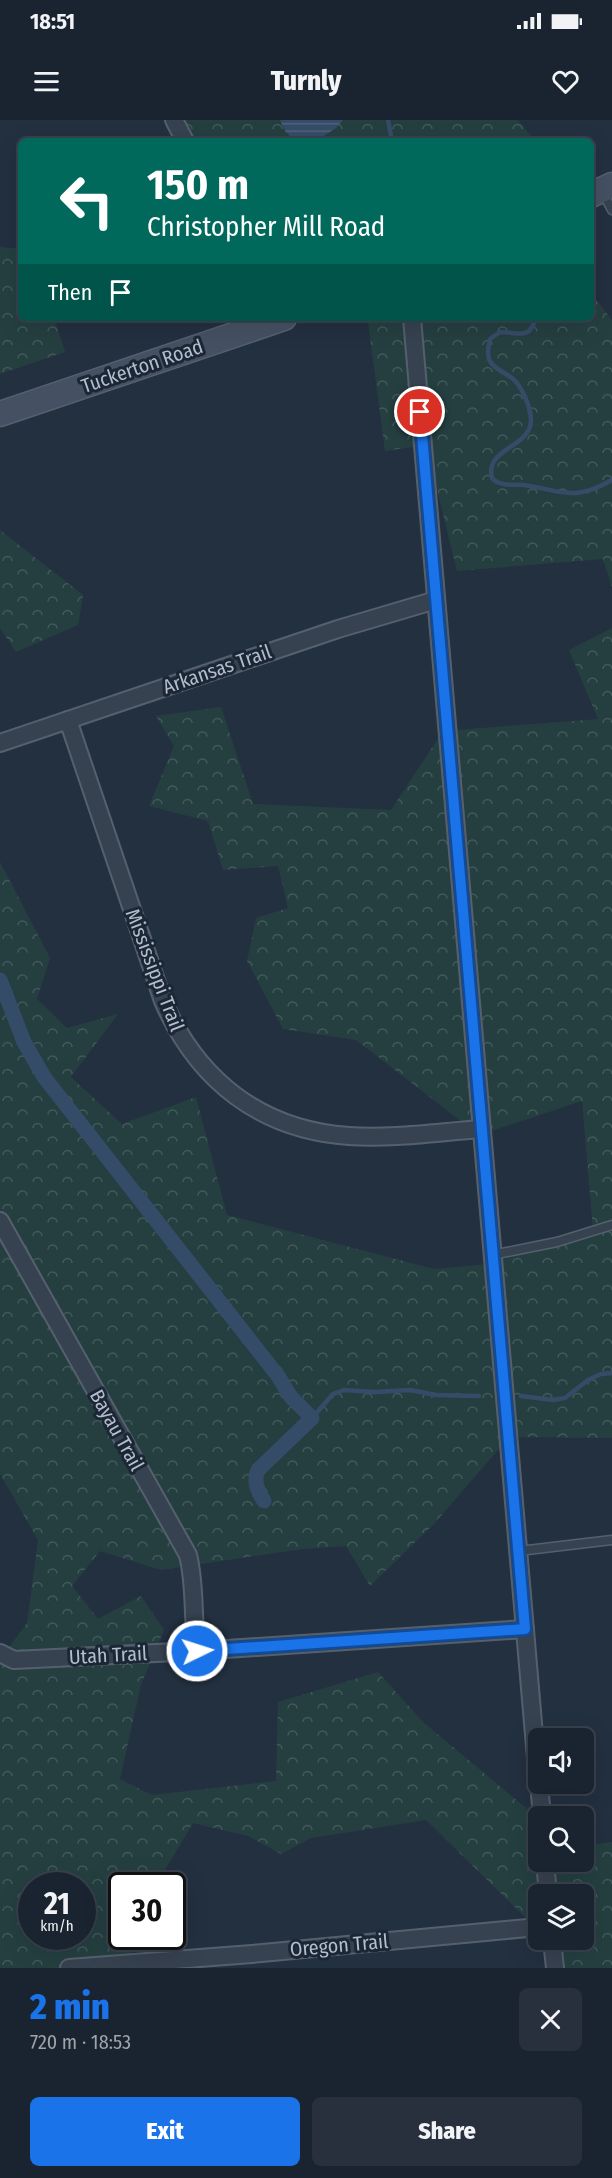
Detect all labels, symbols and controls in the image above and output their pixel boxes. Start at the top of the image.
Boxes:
text: 18:51 [30,8,75,35]
icon: menu [30,65,63,98]
text: Turnly [271,65,341,97]
icon: heart [549,65,582,98]
text: 150 m [147,160,249,210]
icon: left [48,162,126,240]
text: Christopher Mill Road [147,211,385,243]
icon: arrive [104,276,137,309]
text: Then [48,279,92,306]
street label: Tuckerton Road [78,334,206,398]
pin [394,386,445,437]
icon: arrive [403,395,436,428]
street label: Arkansas Trail [160,639,274,699]
street label: Mississippi Trail [121,905,189,1035]
street label: Bayau Trail [85,1385,149,1475]
position arrow [165,1619,229,1683]
street label: Utah Trail [68,1641,148,1669]
map controls [528,1728,594,1950]
button: sound [528,1728,594,1794]
button: search [528,1806,594,1872]
speed limit sign: 30 [108,1872,186,1950]
button: layers [528,1884,594,1950]
text: 21 [44,1886,70,1922]
text: km/h [40,1917,74,1935]
street label: Oregon Trail [289,1929,389,1961]
text: 2 min [30,1985,110,2029]
button: close [519,1988,582,2051]
text: 720 m · 18:53 [30,2030,131,2054]
button: Exit [30,2097,300,2166]
button: Share [312,2097,582,2166]

